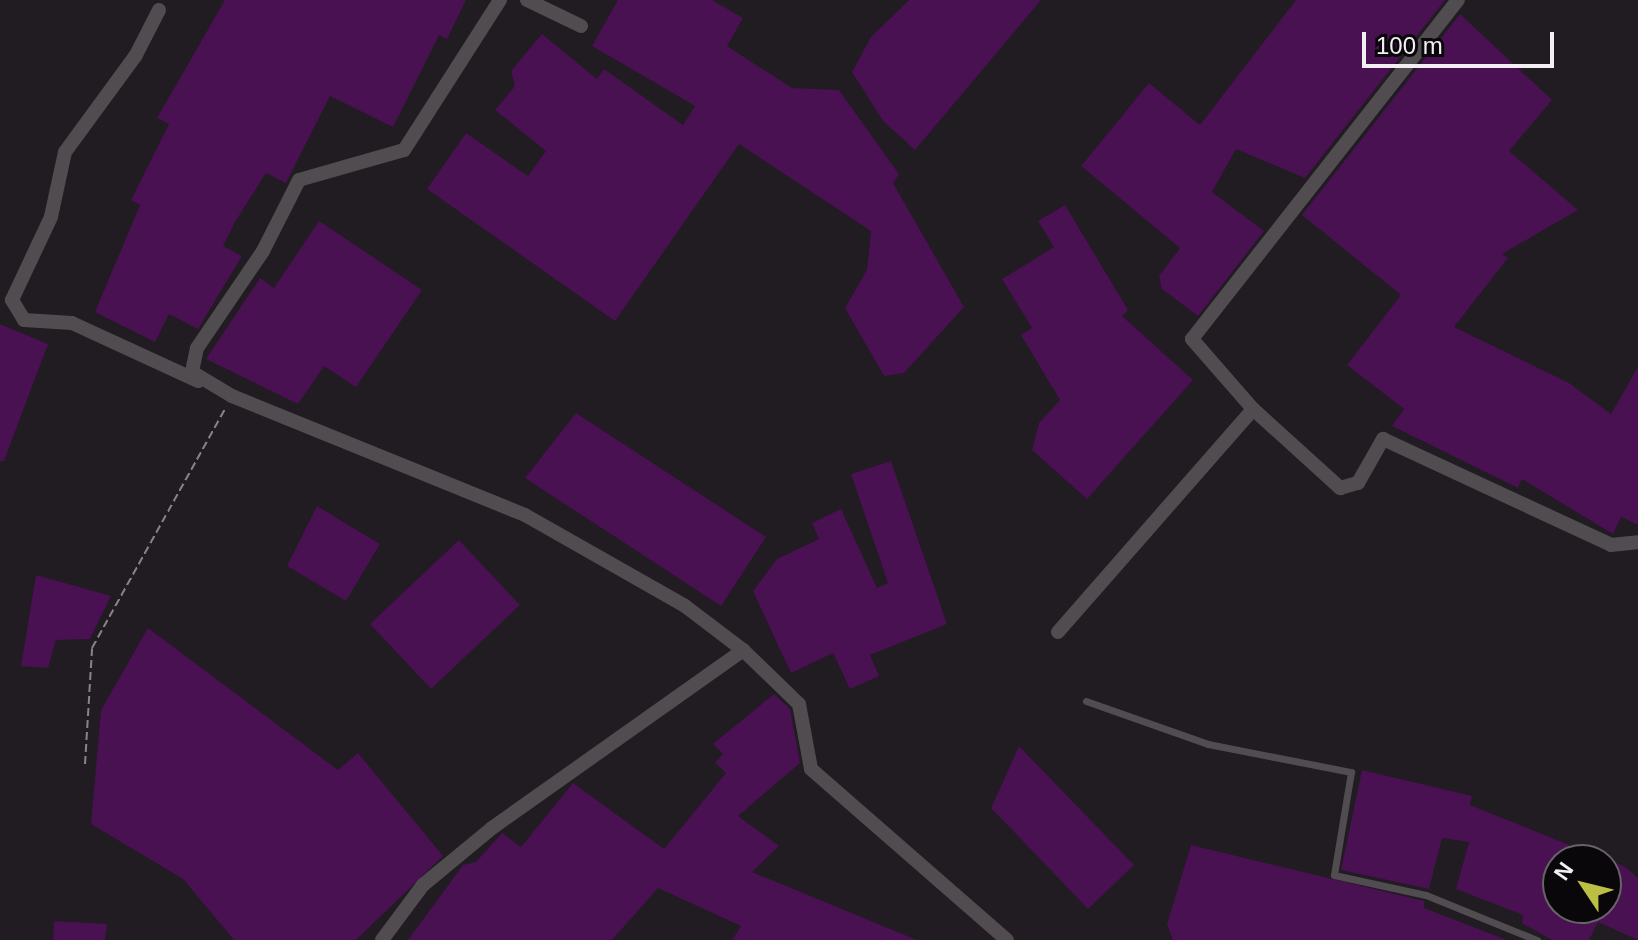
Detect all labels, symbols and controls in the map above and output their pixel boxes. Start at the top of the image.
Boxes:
scale bar [1366,16,1558,66]
text: 100 m [1376,32,1443,59]
north arrow [1542,844,1622,924]
text: N [1549,857,1578,885]

